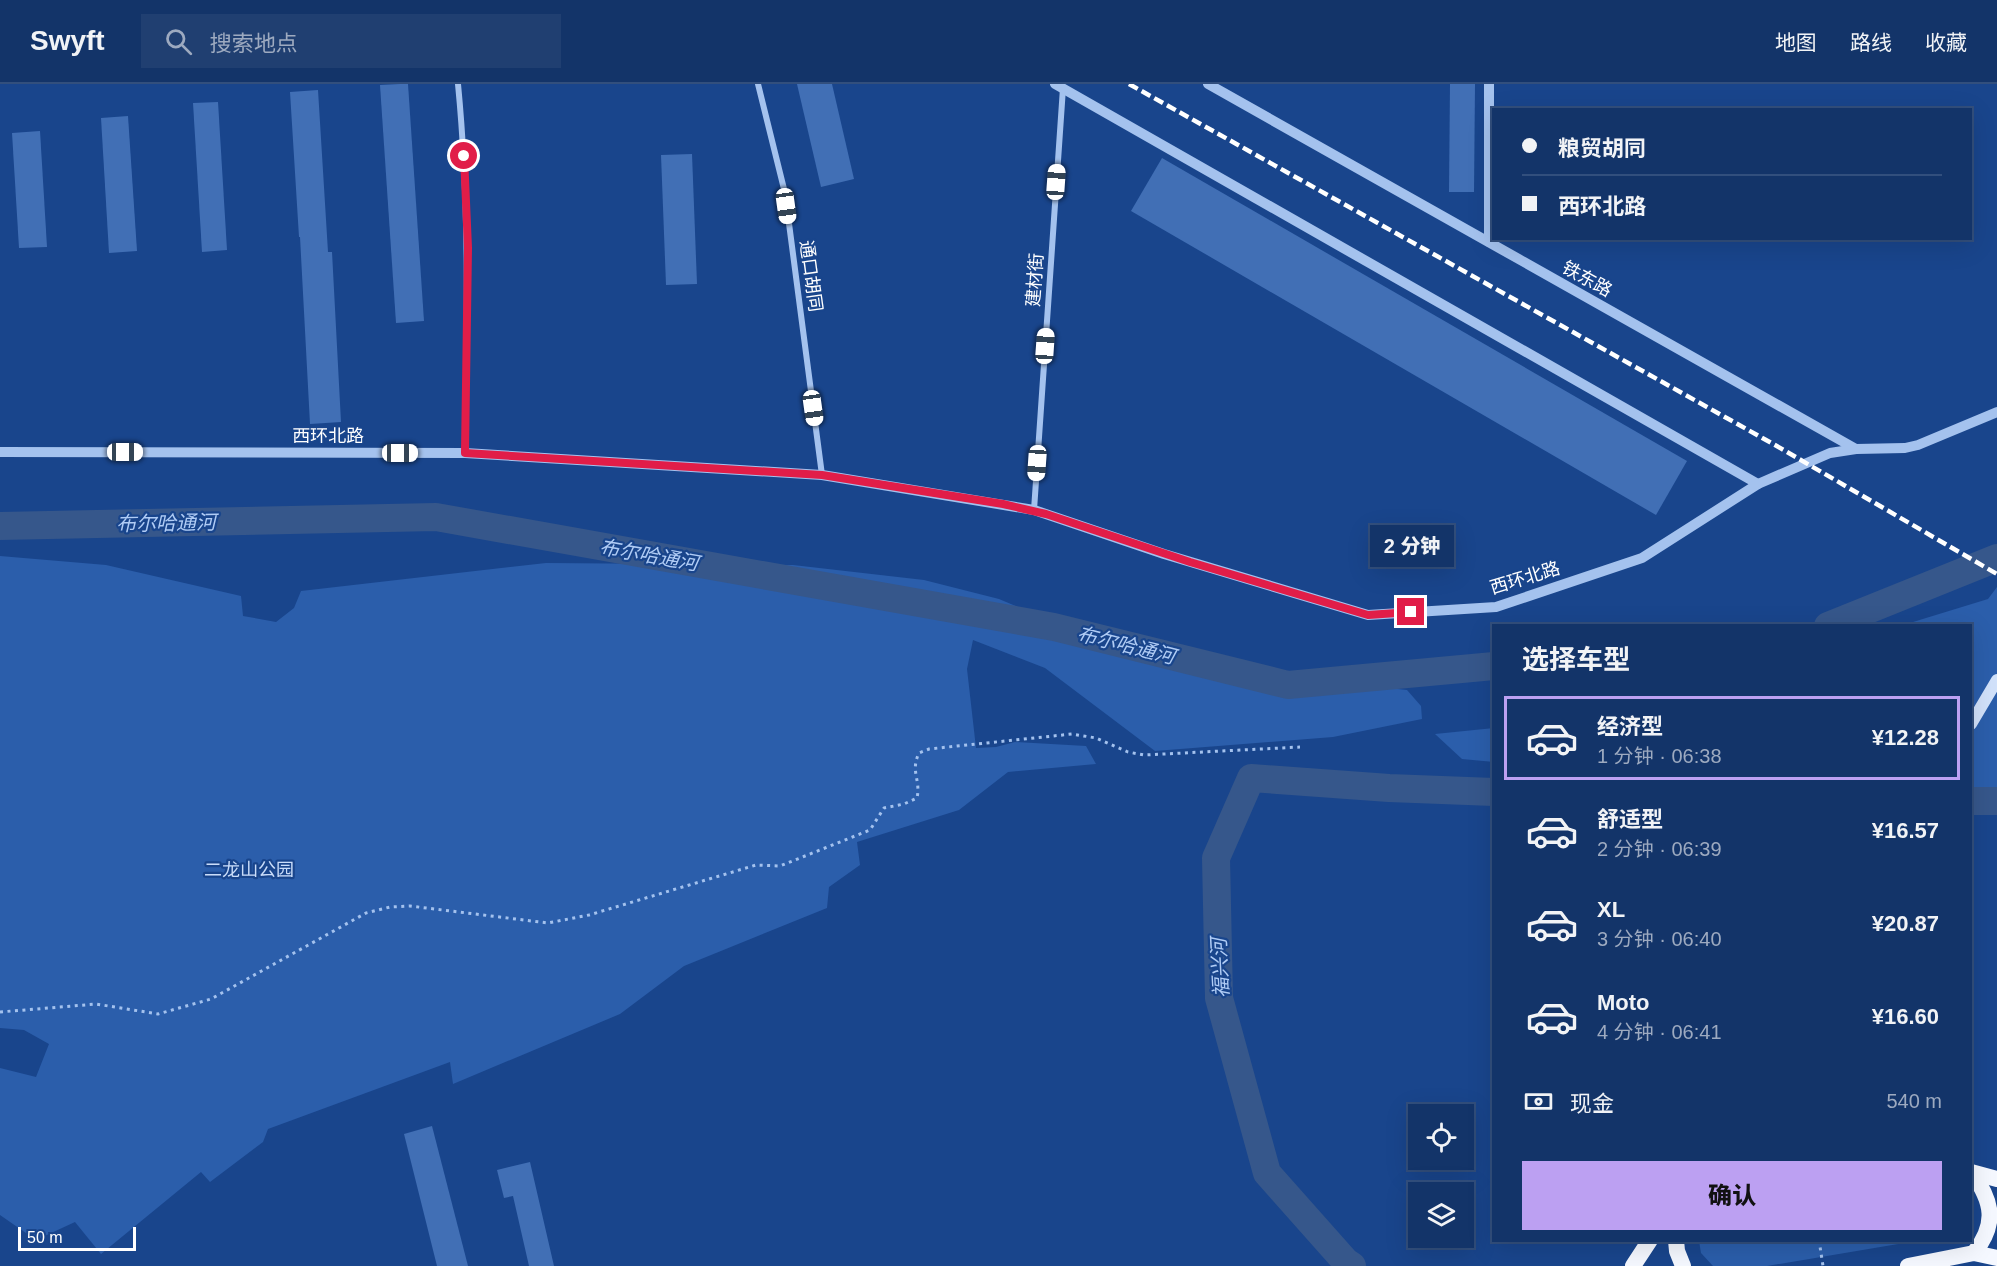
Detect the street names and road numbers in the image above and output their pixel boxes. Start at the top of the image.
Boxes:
street label: 通口胡同 [796,239,826,313]
street label: 建材街 [1023,252,1047,308]
street label: 铁东路 [1559,257,1615,301]
street label: 西环北路 [292,426,364,446]
street label: 西环北路 [1488,558,1562,598]

